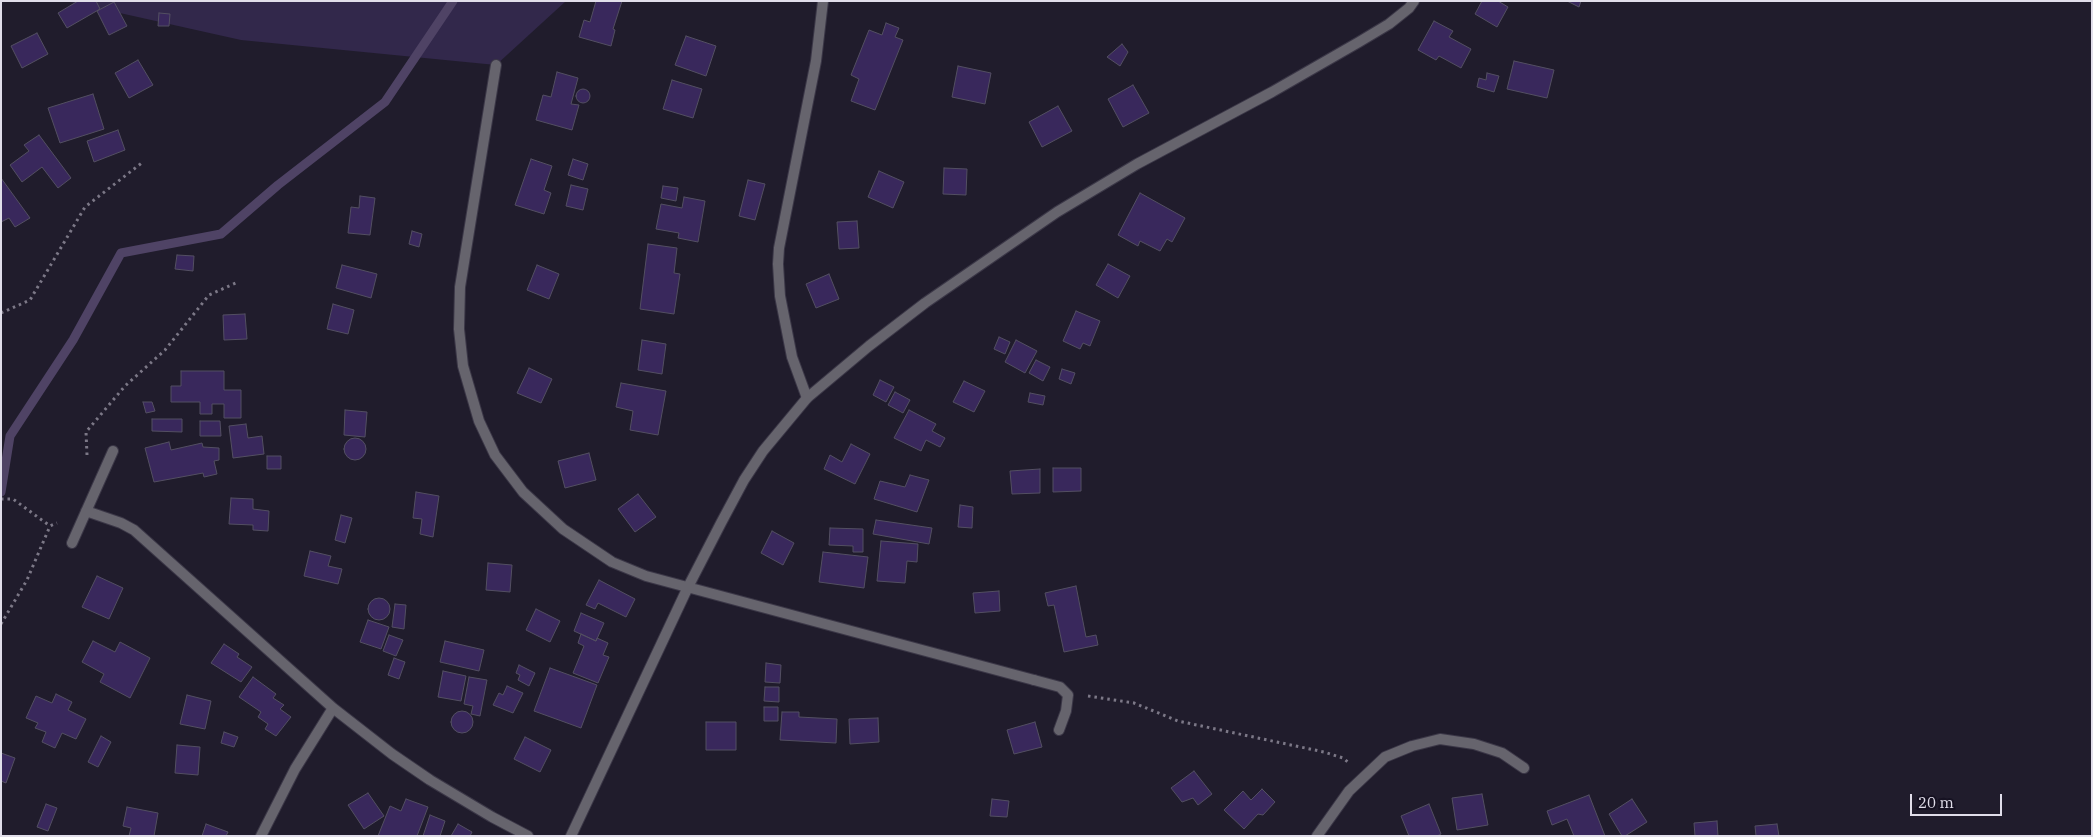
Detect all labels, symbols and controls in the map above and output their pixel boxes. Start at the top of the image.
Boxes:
scale bar [1913,784,2006,816]
text: 20 m [1918,793,1954,812]

